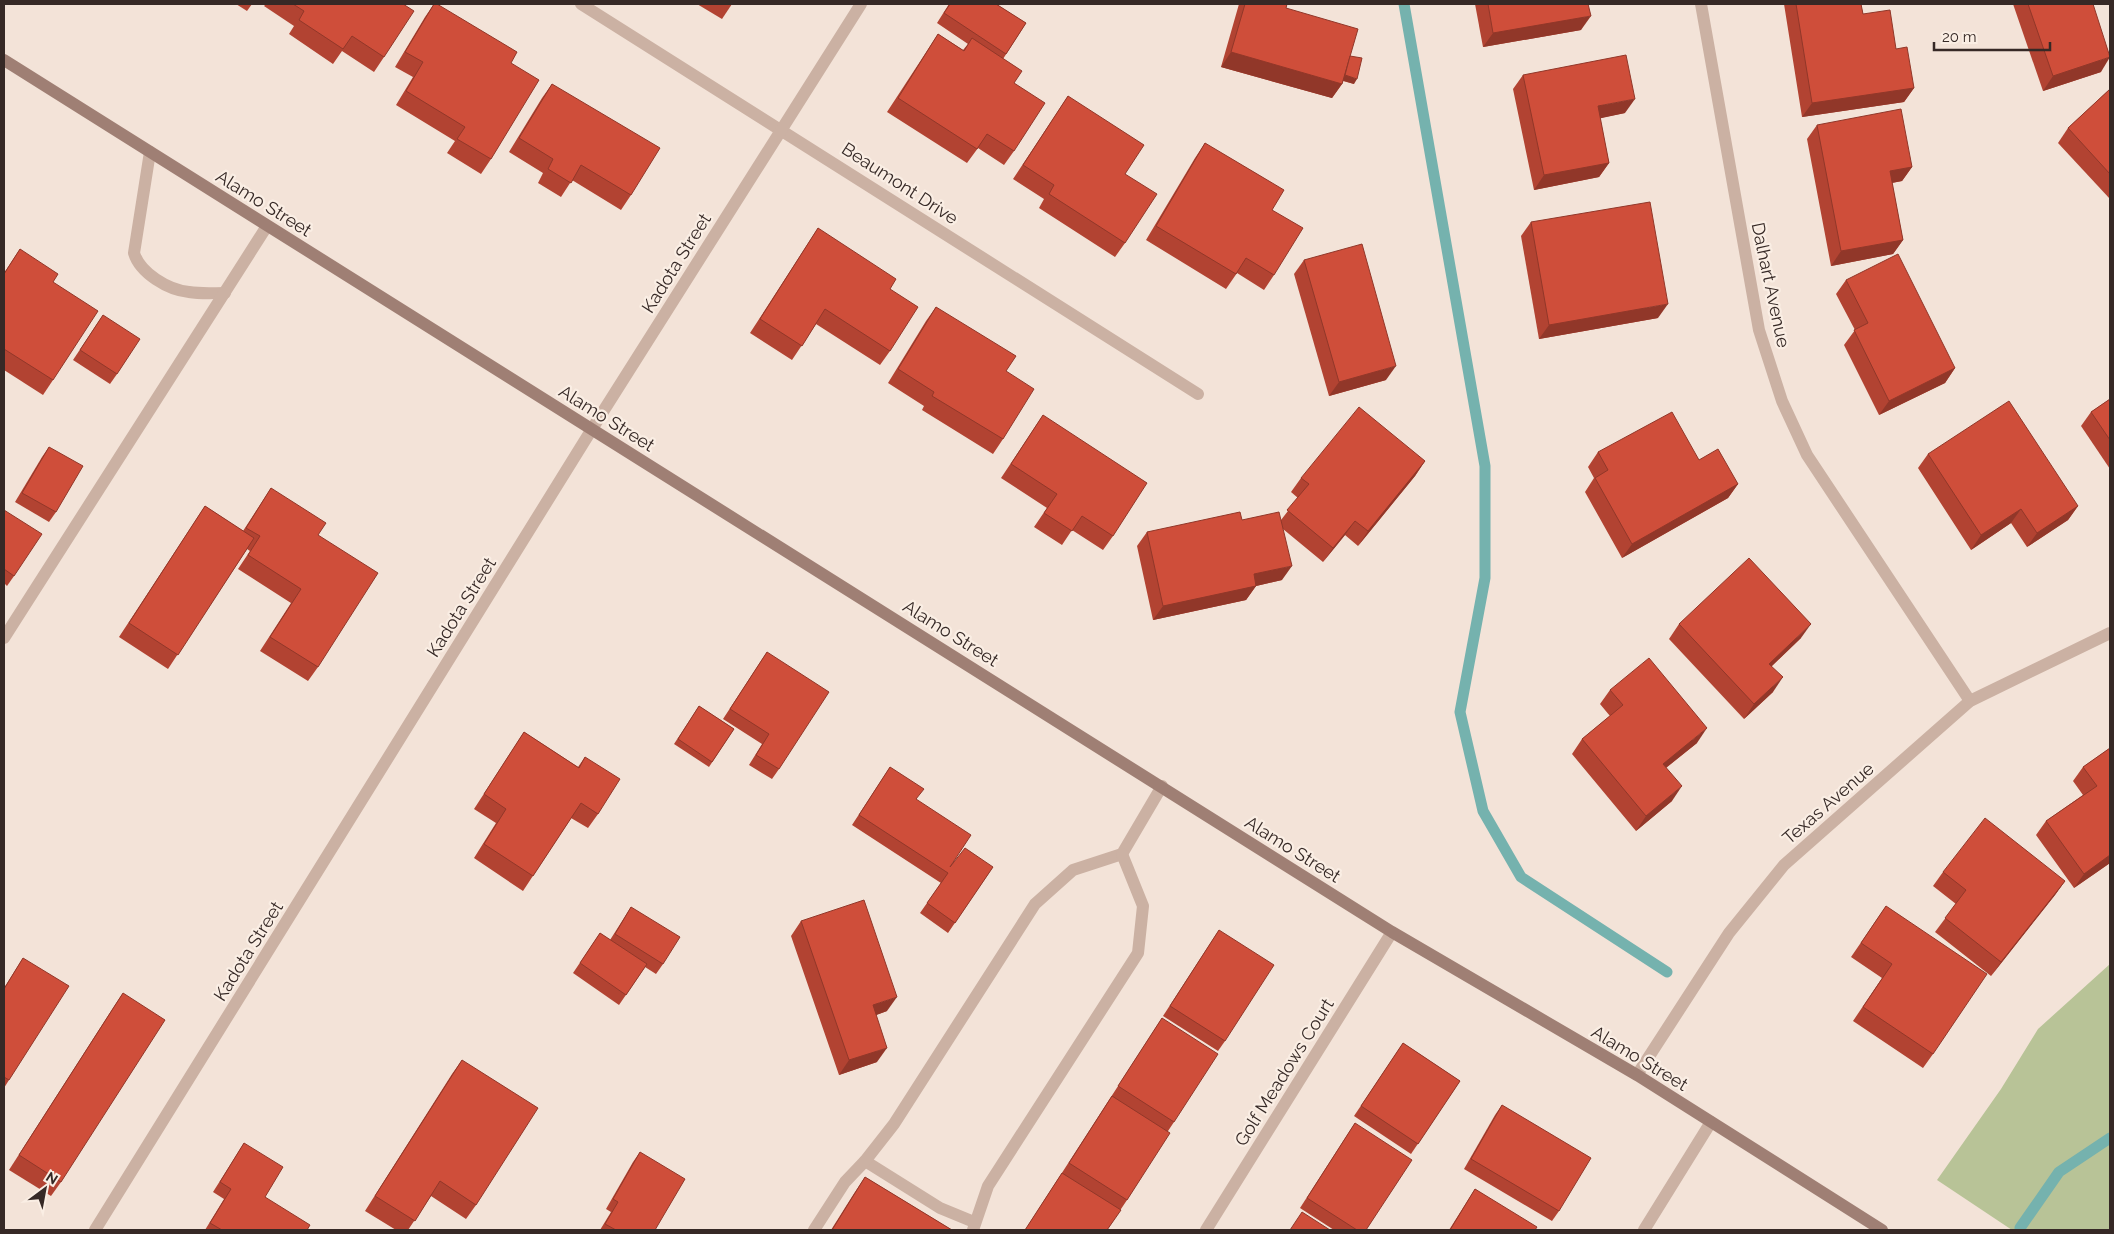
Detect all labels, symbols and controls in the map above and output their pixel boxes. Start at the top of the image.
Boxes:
scale bar [1934,20,2050,52]
text: 20 m [1942,28,1977,46]
street label: Beaumont Drive [838,138,962,229]
street label: Alamo Street [212,165,316,241]
street label: Kadota Street [637,209,715,317]
street label: Dalhart Avenue [1747,221,1795,350]
street label: Alamo Street [555,380,659,456]
street label: Kadota Street [422,553,500,661]
street label: Alamo Street [899,595,1003,671]
street label: Texas Avenue [1778,757,1878,848]
street label: Alamo Street [1241,811,1345,887]
street label: Kadota Street [209,897,287,1005]
street label: Golf Meadows Court [1230,994,1338,1150]
street label: Alamo Street [1588,1021,1692,1095]
north arrow [20,1164,70,1214]
text: N [43,1168,61,1188]

